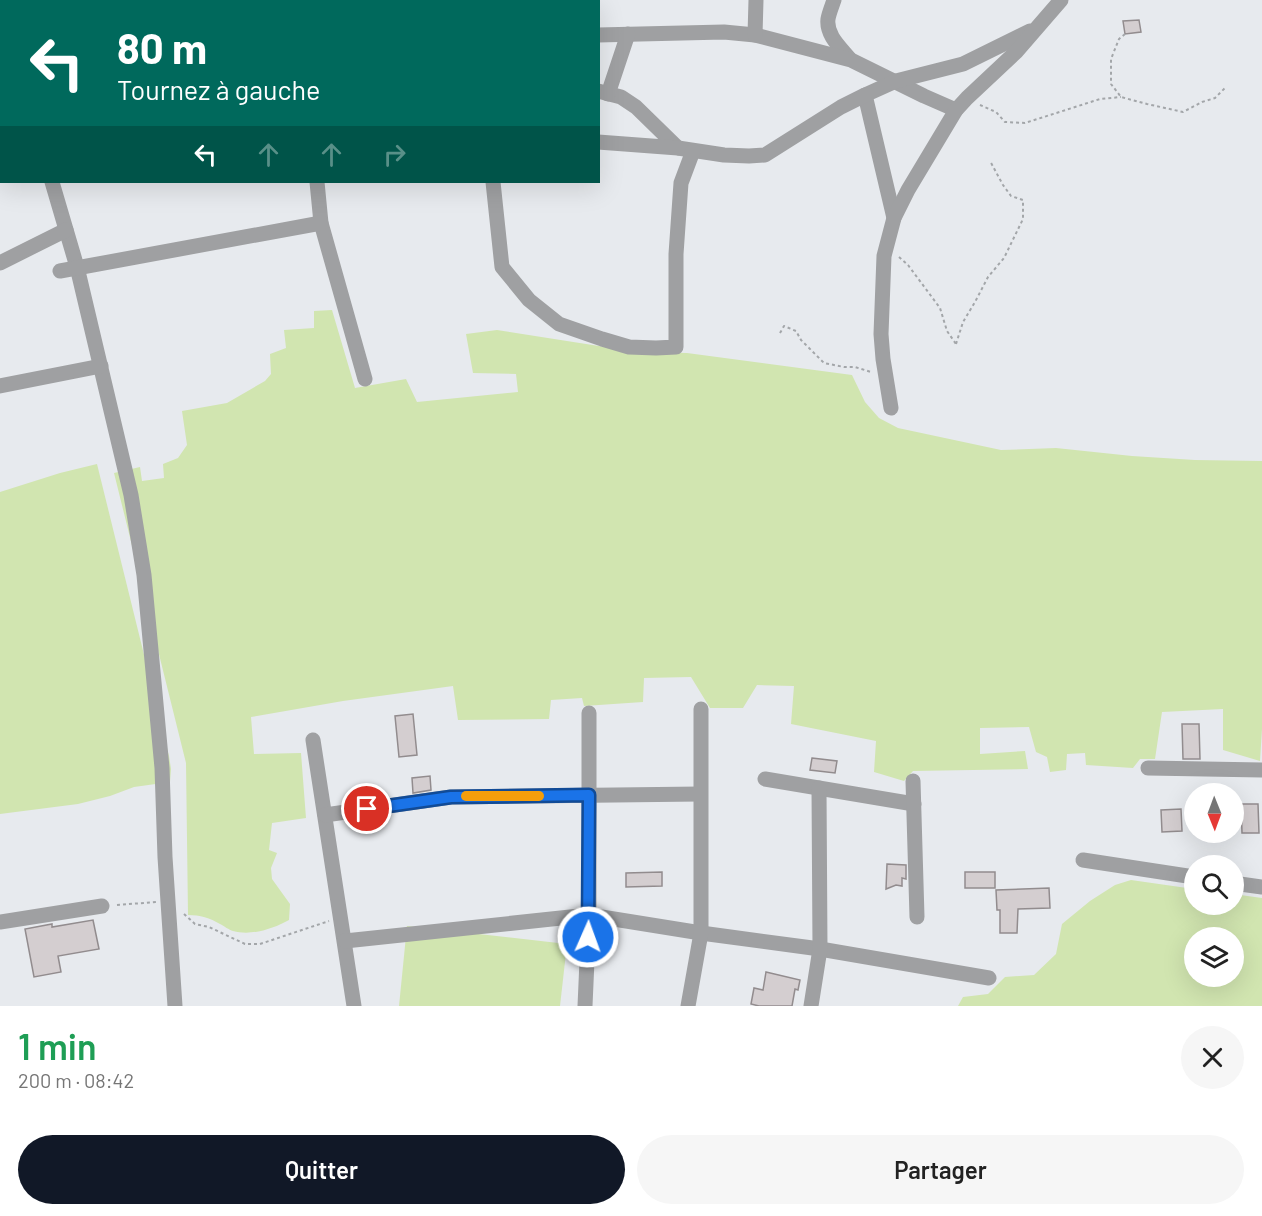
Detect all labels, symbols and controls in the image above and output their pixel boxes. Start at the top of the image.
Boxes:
text: 80 m [117,22,207,72]
icon: left [18,24,96,102]
text: Tournez à gauche [117,73,320,105]
icon: left [189,138,222,171]
icon: ahead [252,138,285,171]
icon: ahead [315,138,348,171]
icon: right [378,138,411,171]
pin [341,783,392,834]
north arrow [1184,783,1244,843]
map controls [1184,783,1244,987]
icon: arrive [350,792,383,825]
button: search [1184,855,1244,915]
position arrow [556,905,620,969]
button: layers [1184,927,1244,987]
text: 1 min [18,1024,97,1067]
button: close [1181,1026,1244,1089]
text: 200 m · 08:42 [18,1068,134,1092]
button: Quitter [18,1135,625,1204]
button: Partager [637,1135,1244,1204]

